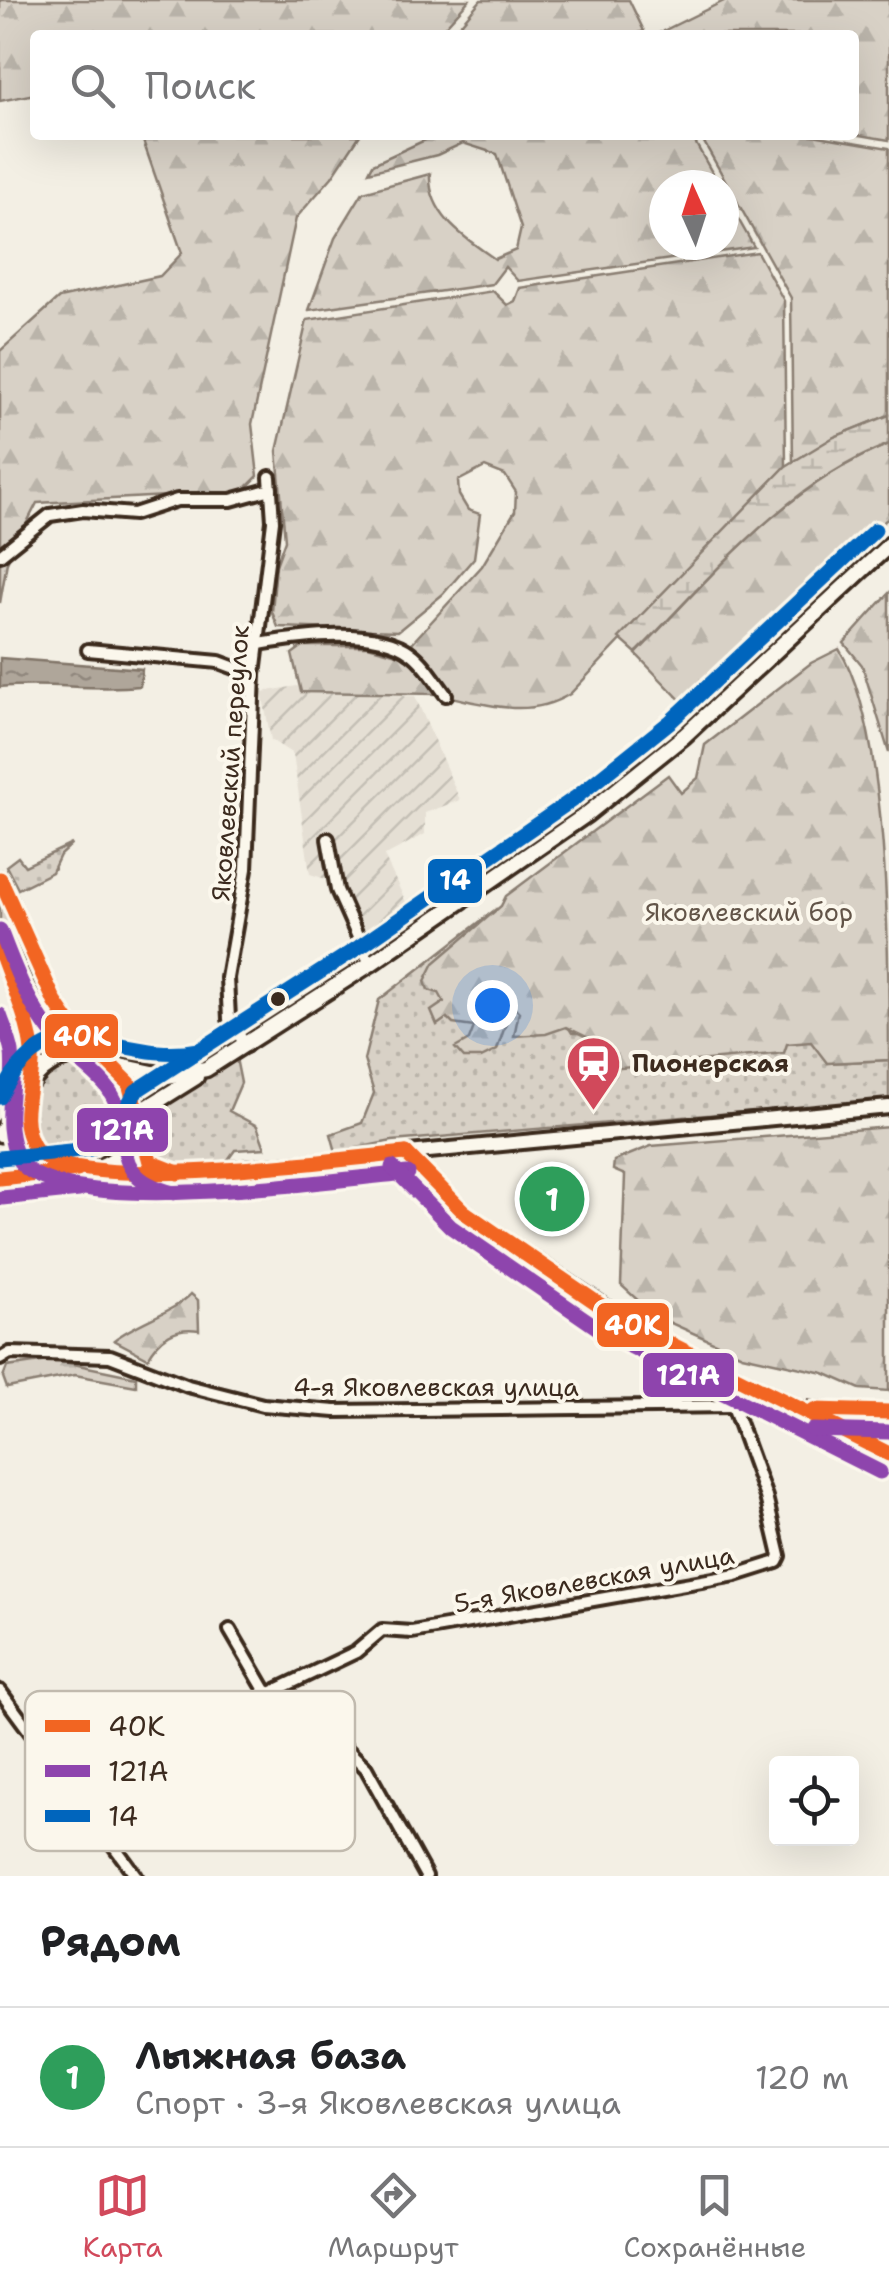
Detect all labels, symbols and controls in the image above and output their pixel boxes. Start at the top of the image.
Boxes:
search box [30,30,859,140]
icon: search [65,58,120,113]
text: Поиск [145,60,256,111]
north arrow [649,170,739,260]
street label: Яковлевский переулок [203,624,257,902]
line badge: 14 [426,857,484,905]
text: 14 [439,861,471,899]
park label: Яковлевский бор [645,895,853,929]
your location [467,980,518,1031]
unlabelled marker [268,989,288,1009]
line badge: 40К [43,1012,120,1060]
text: 40К [53,1017,111,1055]
station icon: Пионерская [563,1033,623,1112]
place label: Пионерская [632,1046,789,1080]
line badge: 121А [75,1106,170,1154]
text: 121А [90,1111,154,1149]
pin: 1 [520,1162,584,1236]
line badge: 40К [595,1301,671,1349]
text: 40К [604,1306,662,1344]
line badge: 121А [641,1351,736,1399]
text: 121А [656,1356,720,1394]
street label: 4-я Яковлевская улица [293,1370,579,1404]
street label: 5-я Яковлевская улица [451,1538,737,1620]
legend [25,1691,355,1851]
text: 40К [108,1707,165,1745]
text: 121А [108,1752,169,1790]
map controls [769,1756,859,1846]
button: locate [769,1756,859,1846]
text: 14 [108,1797,138,1835]
text: Рядом [40,1913,181,1969]
text: Лыжная база [135,2030,406,2081]
text: 1 [65,2056,80,2099]
text: 120 m [755,2056,849,2099]
text: Спорт · 3-я Яковлевская улица [135,2081,621,2124]
tab: Карта [83,2168,163,2266]
tab: Маршрут [328,2168,458,2266]
tab: Сохранённые [624,2168,806,2266]

